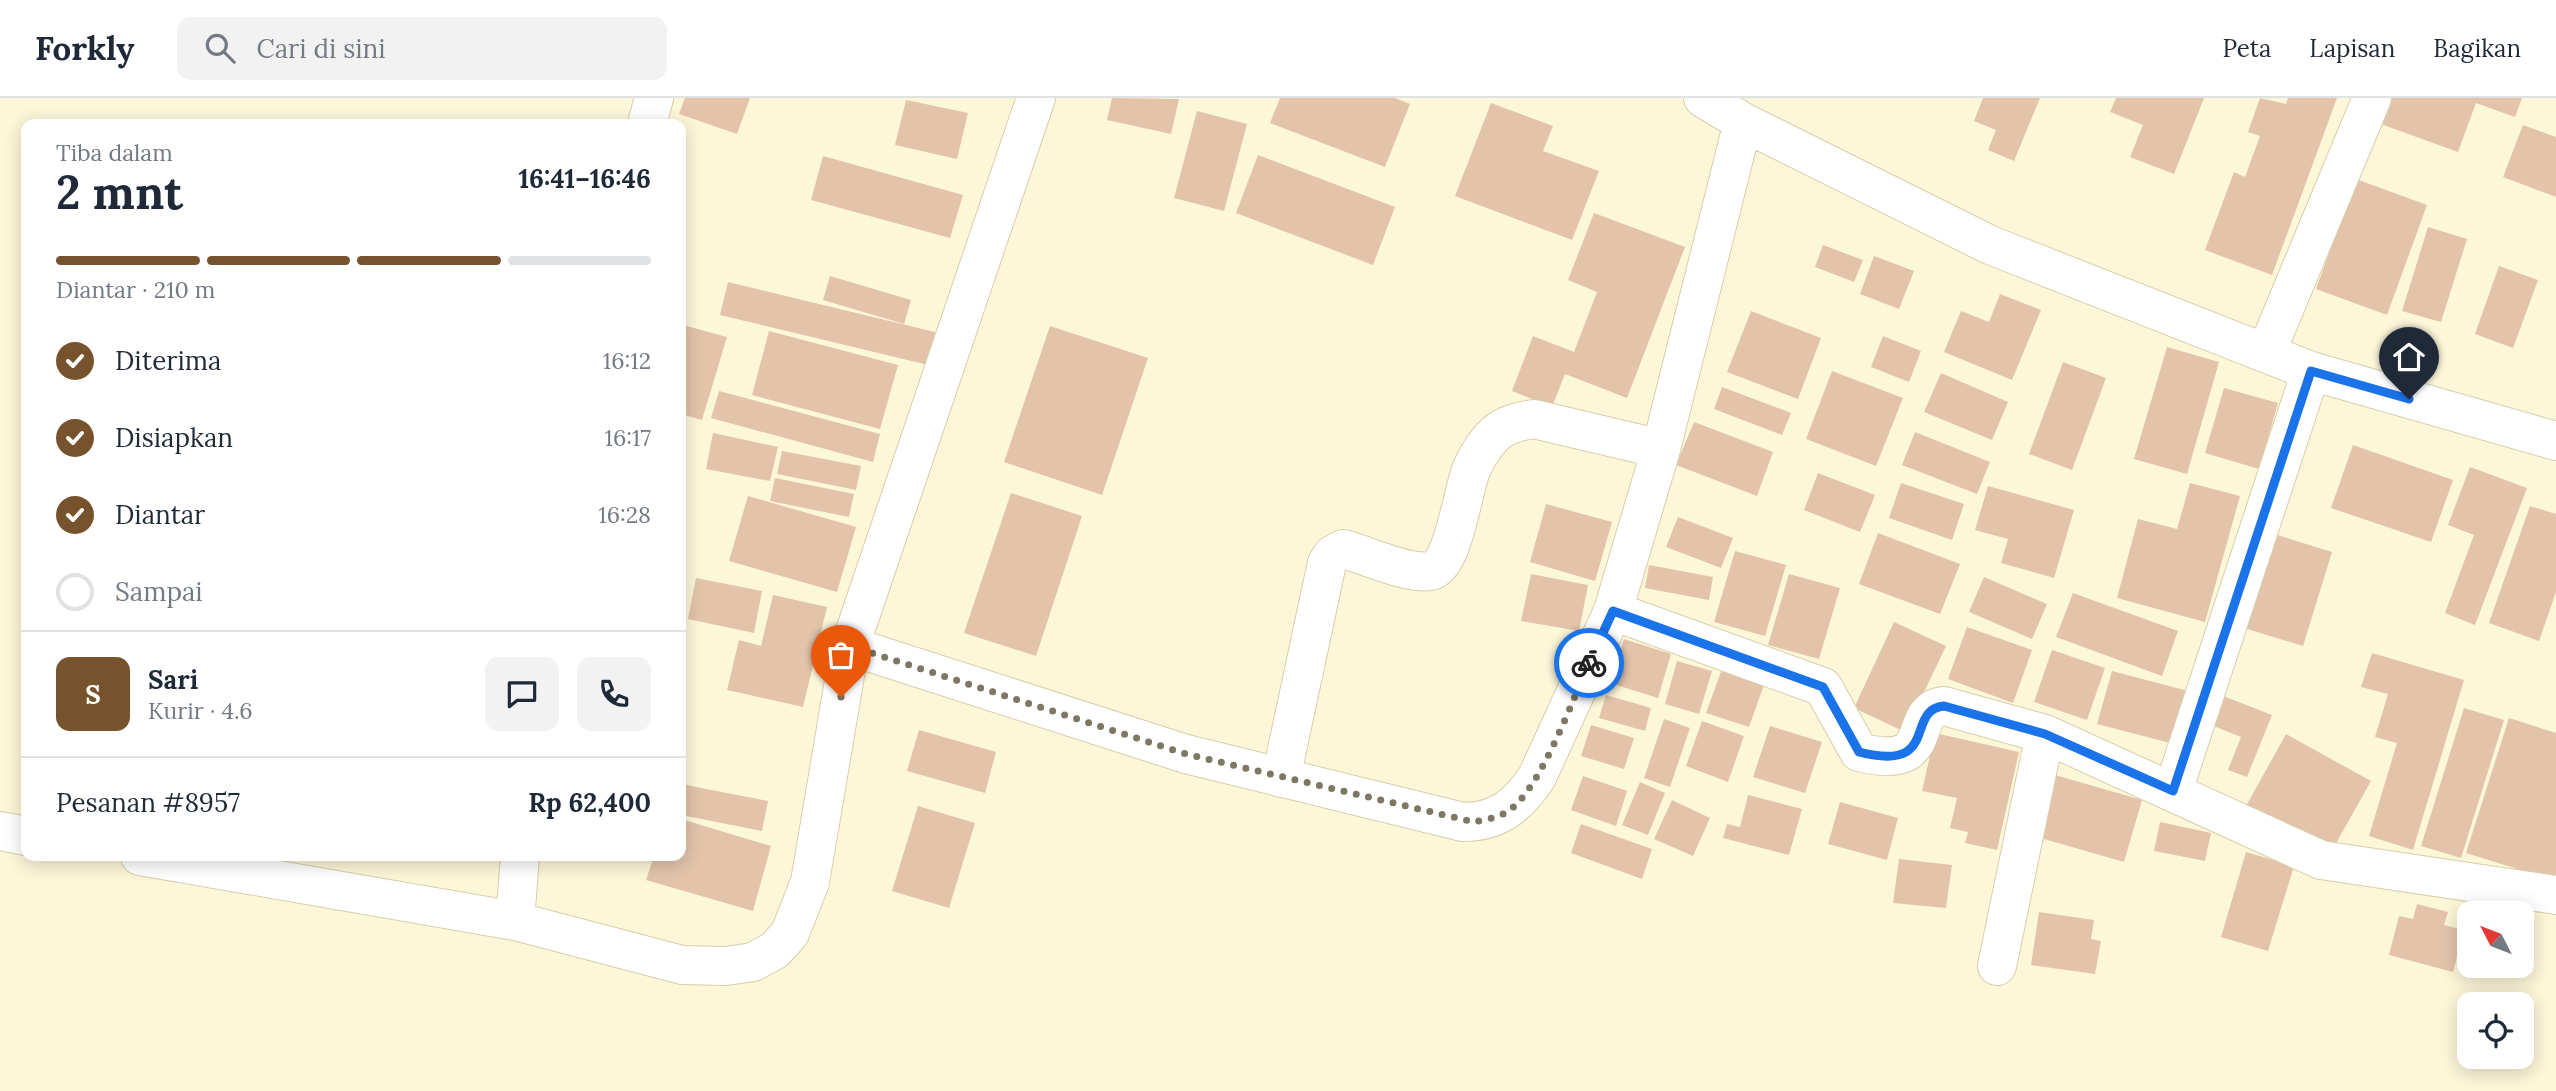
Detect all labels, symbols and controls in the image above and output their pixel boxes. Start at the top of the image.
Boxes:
search box [177,17,667,80]
text: Forkly [35,27,135,69]
icon: search [201,29,239,67]
text: Cari di sini [257,32,386,65]
text: Peta [2223,33,2271,64]
text: Lapisan [2309,33,2395,64]
text: Bagikan [2433,33,2521,64]
text: Tiba dalam [56,138,173,167]
text: 16:41–16:46 [518,162,651,195]
text: 2 mnt [56,163,183,222]
text: Diantar · 210 m [56,275,215,304]
pin [2379,327,2439,399]
icon: home [2390,338,2428,376]
icon: check [56,342,94,380]
text: Diterima [115,344,221,377]
text: 16:12 [603,346,651,375]
icon: check [56,419,94,457]
text: Disiapkan [115,421,233,454]
text: 16:17 [605,423,651,452]
icon: check [56,496,94,534]
text: Diantar [115,498,205,531]
text: 16:28 [598,500,651,529]
text: Sampai [115,575,203,608]
pin [811,625,871,697]
courier [1554,628,1624,698]
icon: bag [822,636,860,674]
icon: bike [1570,644,1608,682]
button: chat [485,657,559,731]
button: phone [577,657,651,731]
text: Sari [148,663,198,696]
text: S [85,678,101,711]
text: Kurir · 4.6 [148,696,253,725]
text: Pesanan #8957 [56,786,240,819]
text: Rp 62,400 [528,786,651,819]
north arrow [2457,901,2534,978]
map controls [2457,901,2534,1069]
button: locate [2457,992,2534,1069]

